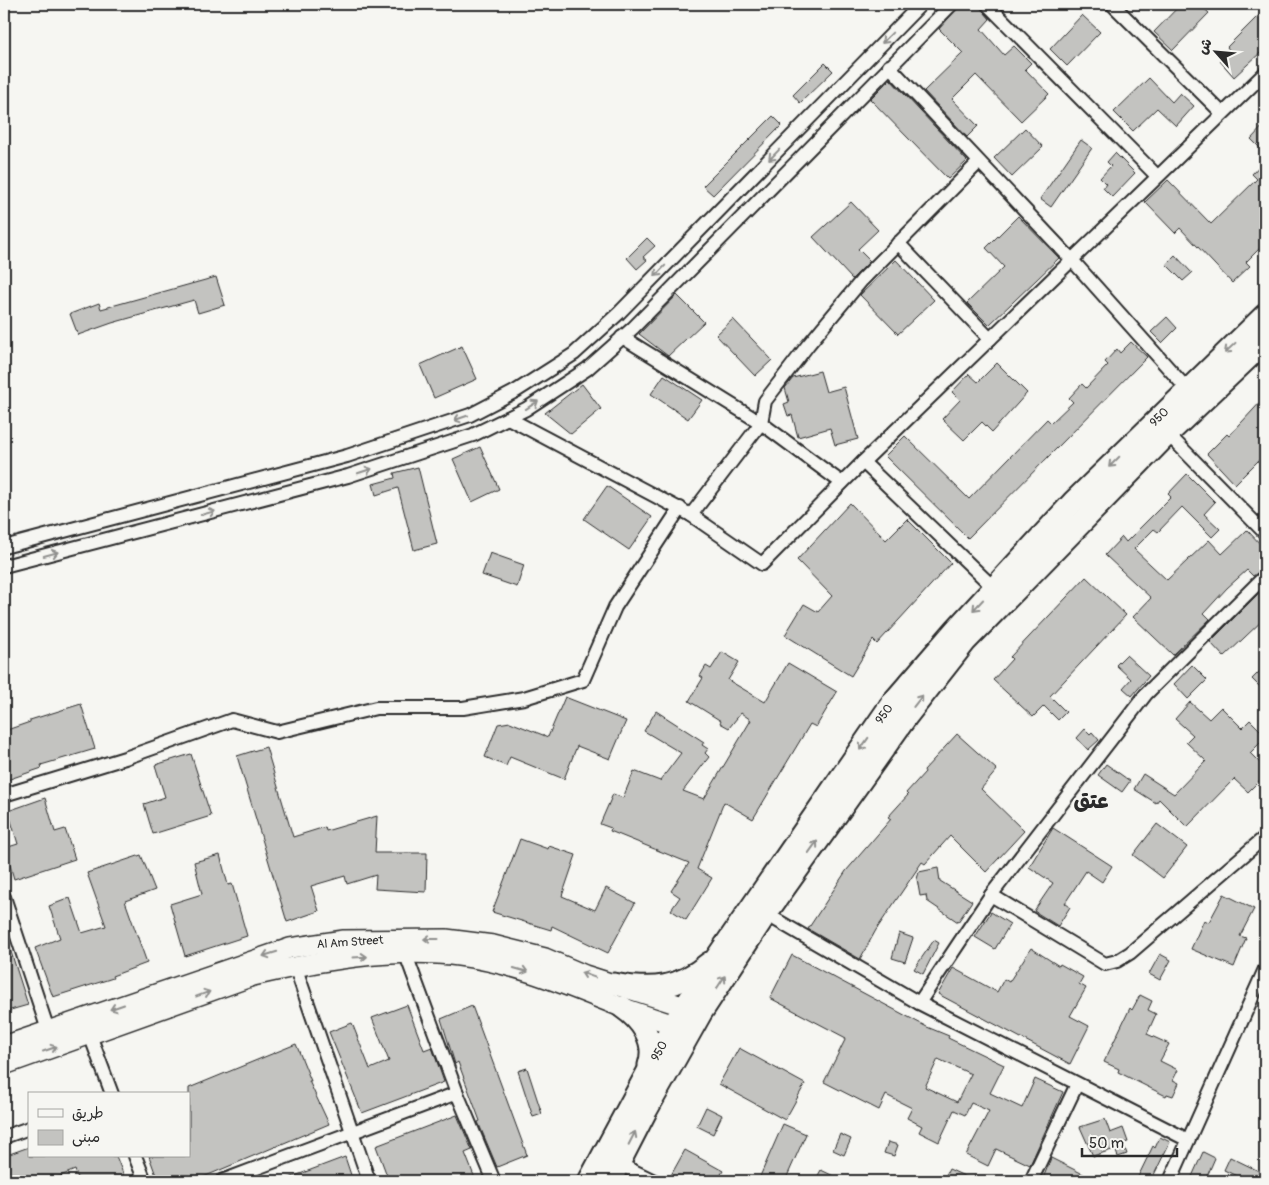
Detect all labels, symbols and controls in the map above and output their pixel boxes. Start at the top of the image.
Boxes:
north arrow [1192,28,1242,78]
one-way arrow [881,32,893,45]
text: ش [1194,36,1216,57]
one-way arrow [768,148,780,161]
one-way arrow [654,265,666,277]
one-way arrow [1224,342,1236,354]
one-way arrow [525,400,539,410]
street label: 950 [1147,405,1172,430]
one-way arrow [453,413,469,423]
one-way arrow [1107,456,1120,468]
one-way arrow [357,465,373,475]
one-way arrow [200,508,216,517]
one-way arrow [42,549,58,558]
one-way arrow [972,599,984,612]
one-way arrow [913,695,924,708]
street label: 950 [872,701,897,727]
one-way arrow [859,737,869,751]
district label: عتق [1073,787,1109,815]
one-way arrow [808,840,818,854]
street label: Al Am Street [316,933,384,952]
one-way arrow [424,934,440,944]
one-way arrow [263,950,279,959]
one-way arrow [352,952,368,961]
one-way arrow [513,965,529,975]
one-way arrow [581,970,597,980]
one-way arrow [717,975,727,989]
one-way arrow [195,989,210,998]
one-way arrow [110,1003,125,1012]
street label: 950 [648,1038,671,1064]
one-way arrow [41,1044,57,1053]
legend [28,1092,190,1158]
text: طريق [72,1104,104,1123]
scale bar [1082,1125,1176,1157]
text: مبنى [72,1128,100,1147]
one-way arrow [628,1131,637,1146]
text: 50 m [1089,1134,1124,1153]

